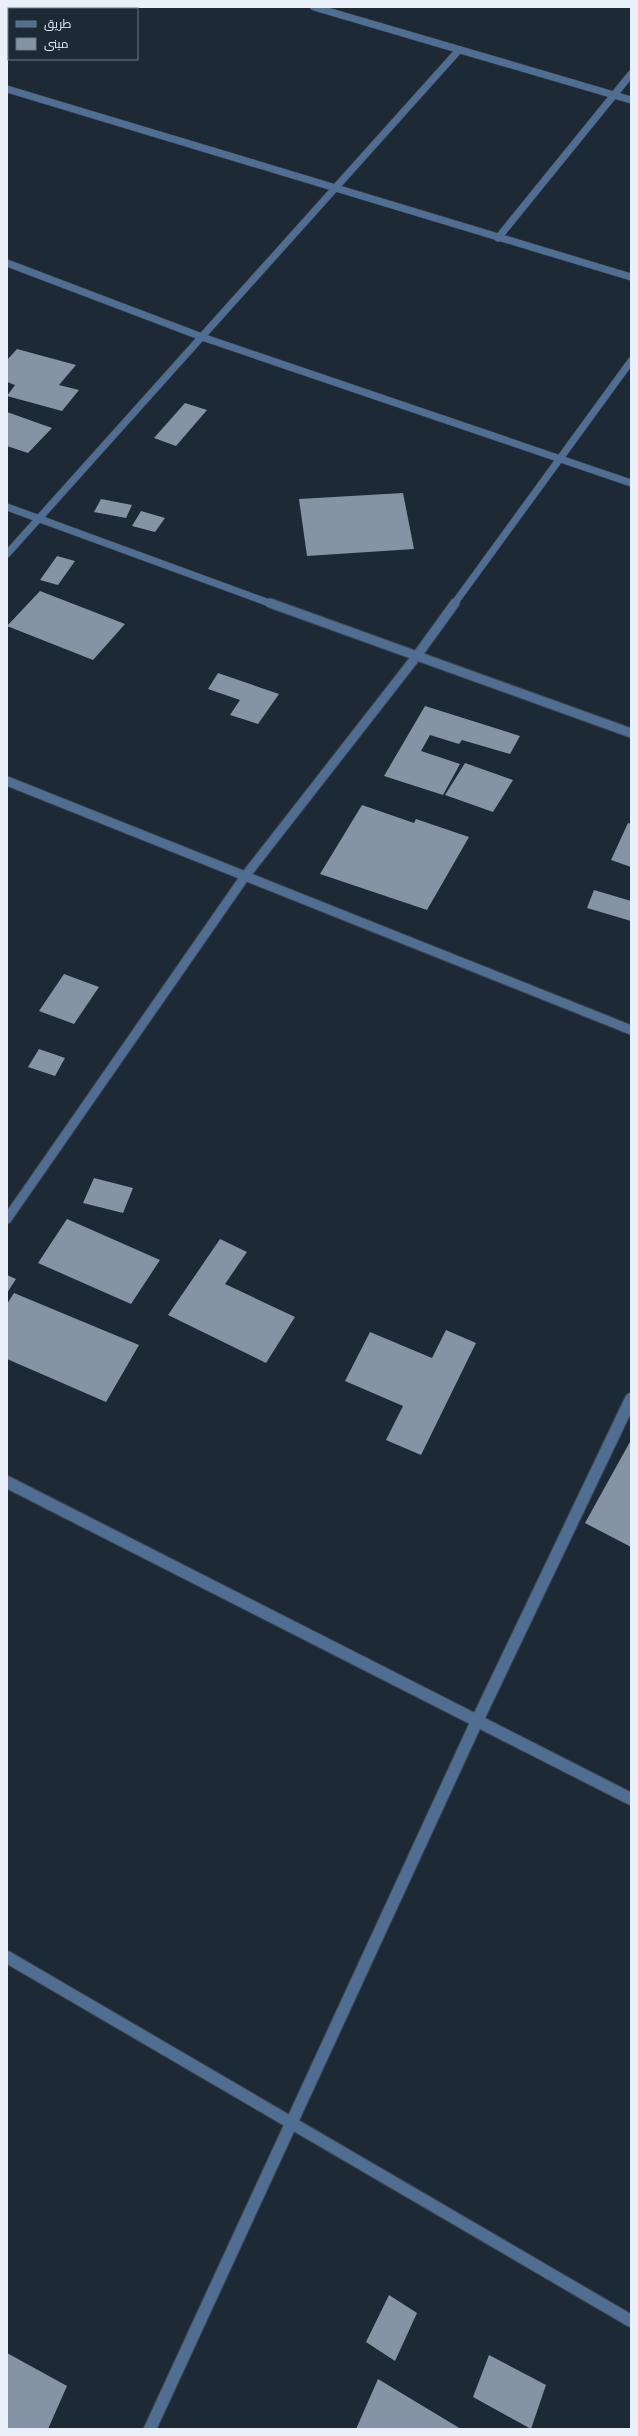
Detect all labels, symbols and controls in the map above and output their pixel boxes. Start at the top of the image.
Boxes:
legend [8,8,138,60]
text: طريق [44,15,72,31]
text: مبنى [44,35,69,51]

